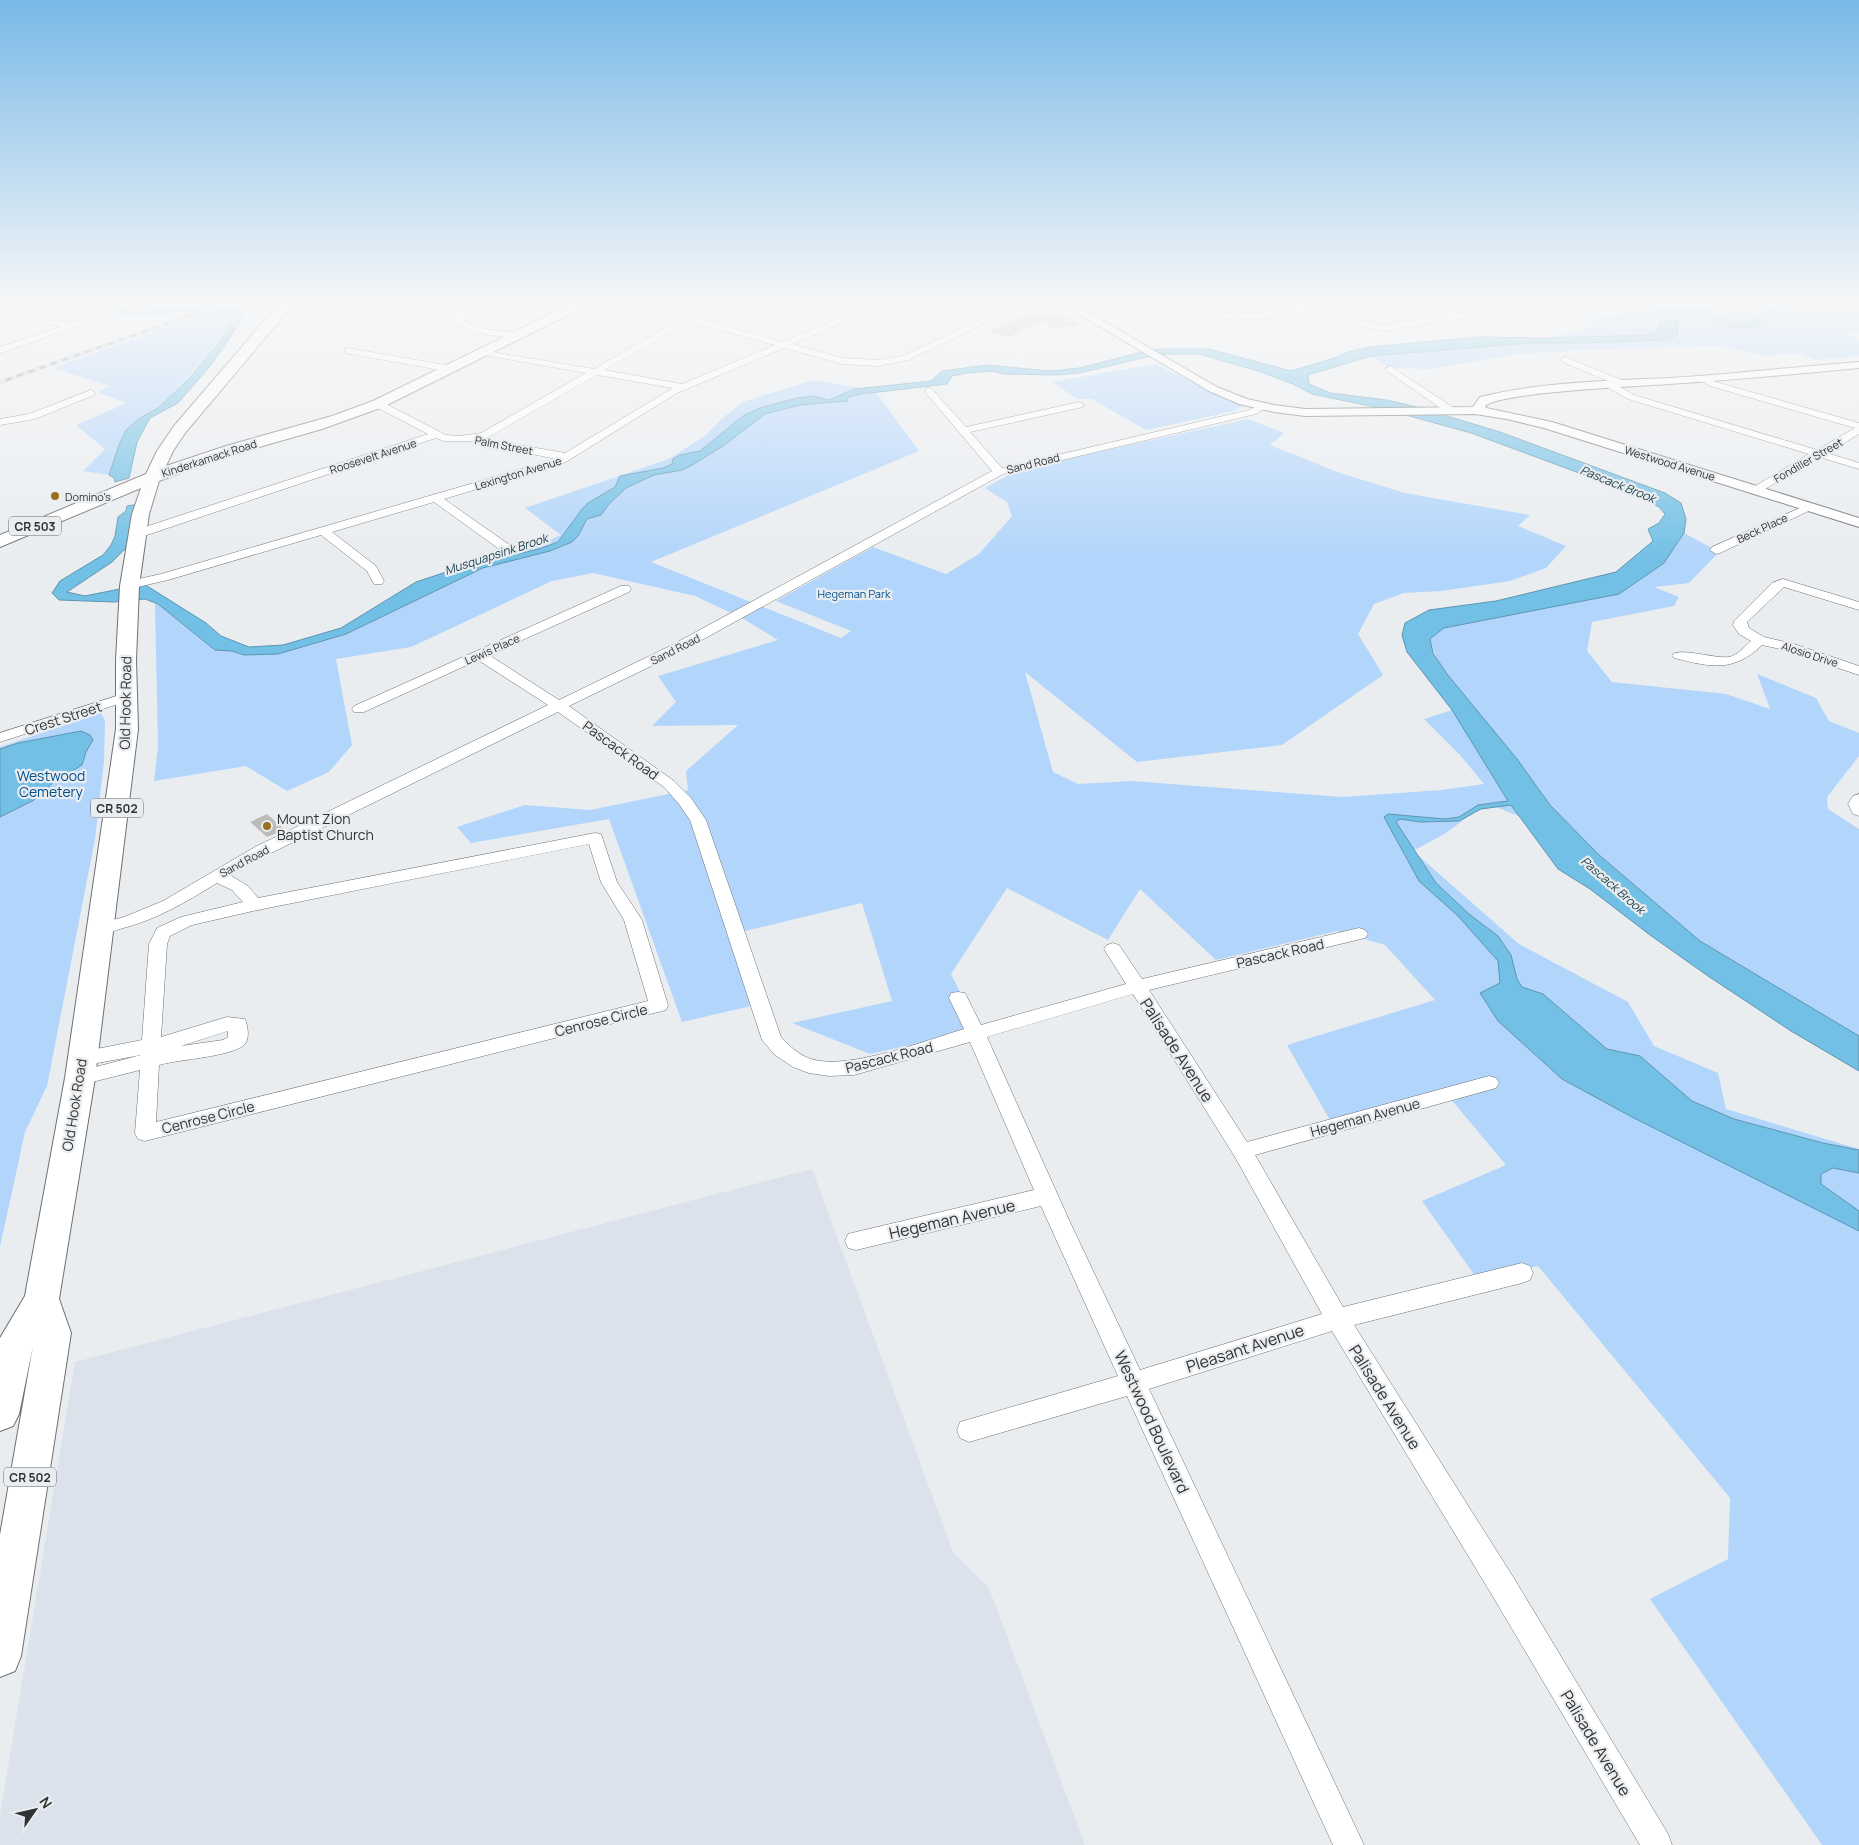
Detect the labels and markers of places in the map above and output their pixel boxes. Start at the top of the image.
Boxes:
place label: Domino's [65,489,111,504]
marker: Domino's [49,490,61,502]
place label: Mount Zion Baptist Church [277,809,374,844]
marker: Mount Zion Baptist Church [261,820,273,832]

